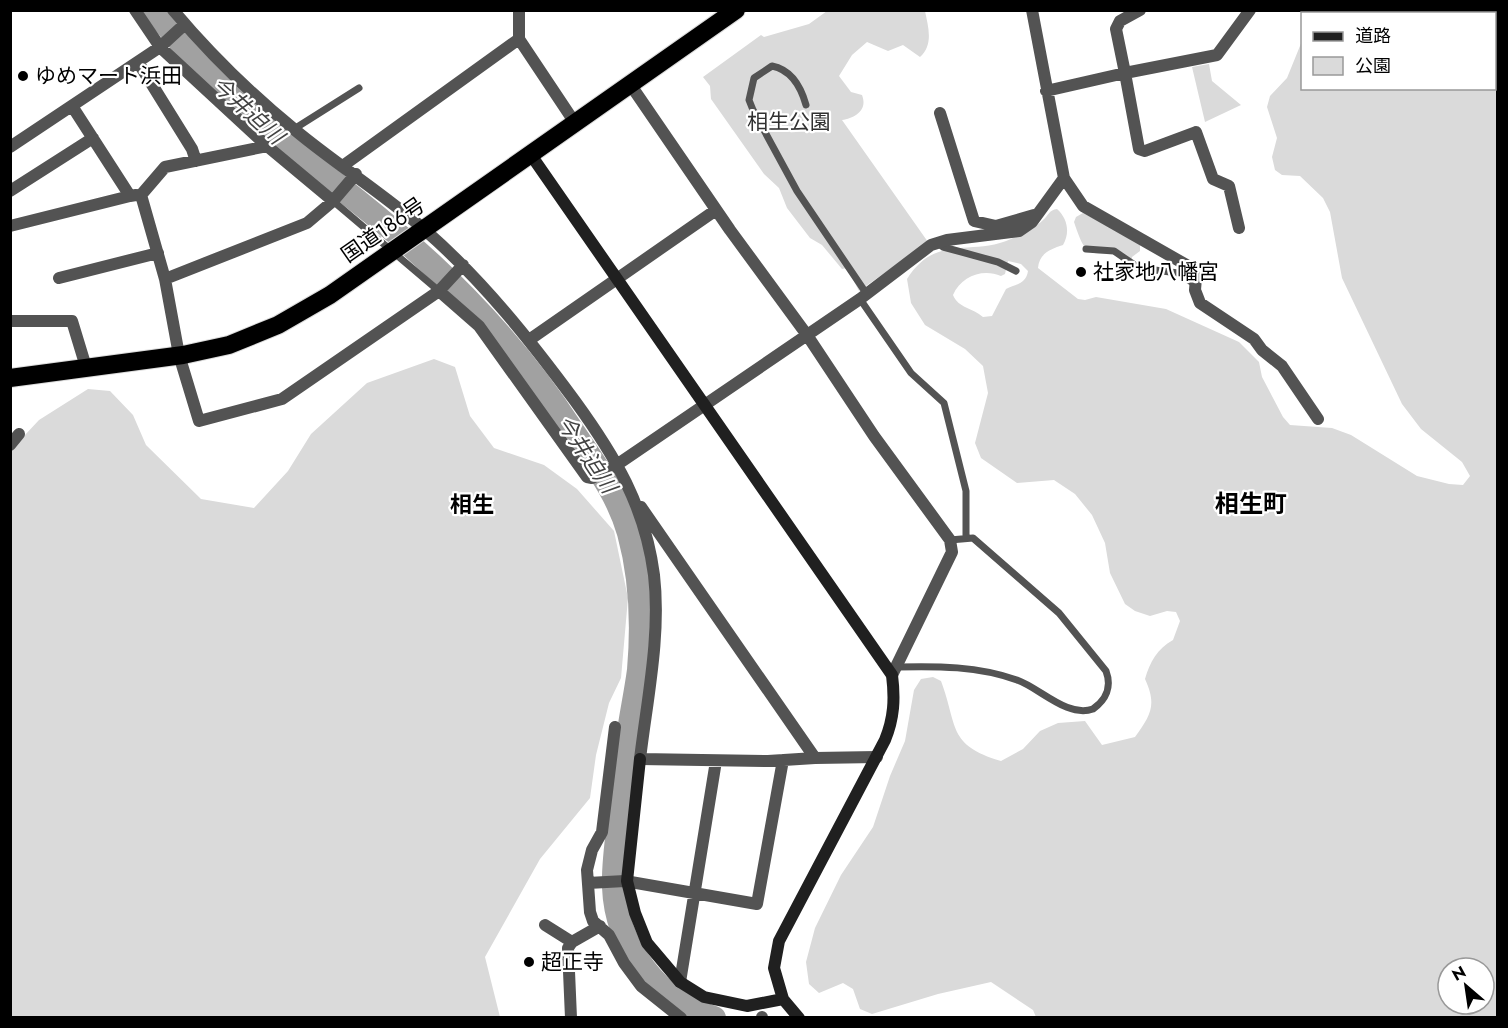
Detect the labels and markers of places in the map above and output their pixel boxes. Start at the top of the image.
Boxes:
place label: ゆめマート浜田 [35,61,182,91]
marker: ゆめマート浜田 [16,69,30,83]
place label: 社家地八幡宮 [1093,257,1219,287]
marker: 社家地八幡宮 [1074,265,1088,279]
place label: 超正寺 [541,947,604,977]
marker: 超正寺 [522,955,536,969]

